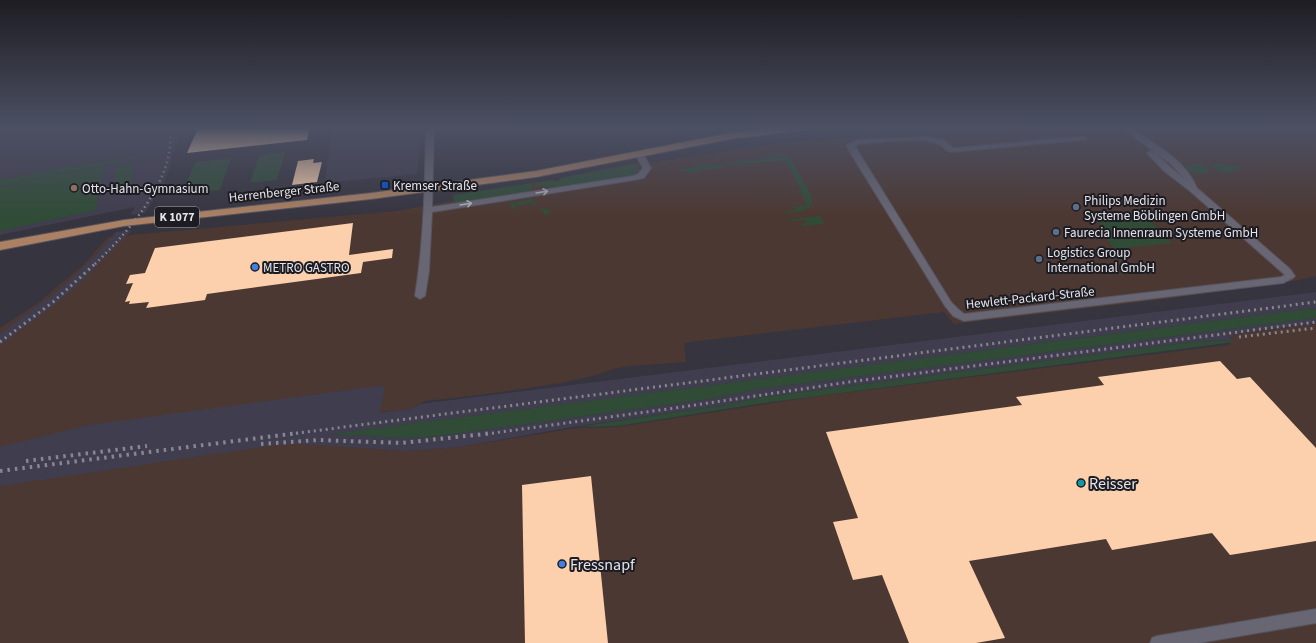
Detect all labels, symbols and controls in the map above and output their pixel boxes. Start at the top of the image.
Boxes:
street label: Herrenberger Straße [228,177,340,207]
place label: Kremser Straße [393,177,477,195]
place label: Otto-Hahn-Gymnasium [82,180,208,198]
marker: Kremser Straße [380,180,390,190]
marker: Otto-Hahn-Gymnasium [69,183,79,193]
one-way arrow [535,188,548,196]
place label: Philips Medizin Systeme Böblingen GmbH [1084,192,1225,225]
one-way arrow [459,200,472,208]
marker: Philips Medizin Systeme Böblingen GmbH [1071,202,1081,212]
road number: K 1077 [155,207,199,227]
place label: Faurecia Innenraum Systeme GmbH [1064,224,1258,242]
marker: Faurecia Innenraum Systeme GmbH [1051,227,1061,237]
place label: Logistics Group International GmbH [1047,244,1155,277]
marker: Logistics Group International GmbH [1034,254,1044,264]
place label: METRO GASTRO [263,259,350,277]
marker: METRO GASTRO [250,262,260,272]
street label: Hewlett-Packard-Straße [965,282,1095,314]
place label: Reisser [1089,473,1137,495]
marker: Reisser [1076,478,1086,488]
place label: Fressnapf [570,554,636,576]
marker: Fressnapf [557,559,567,569]

